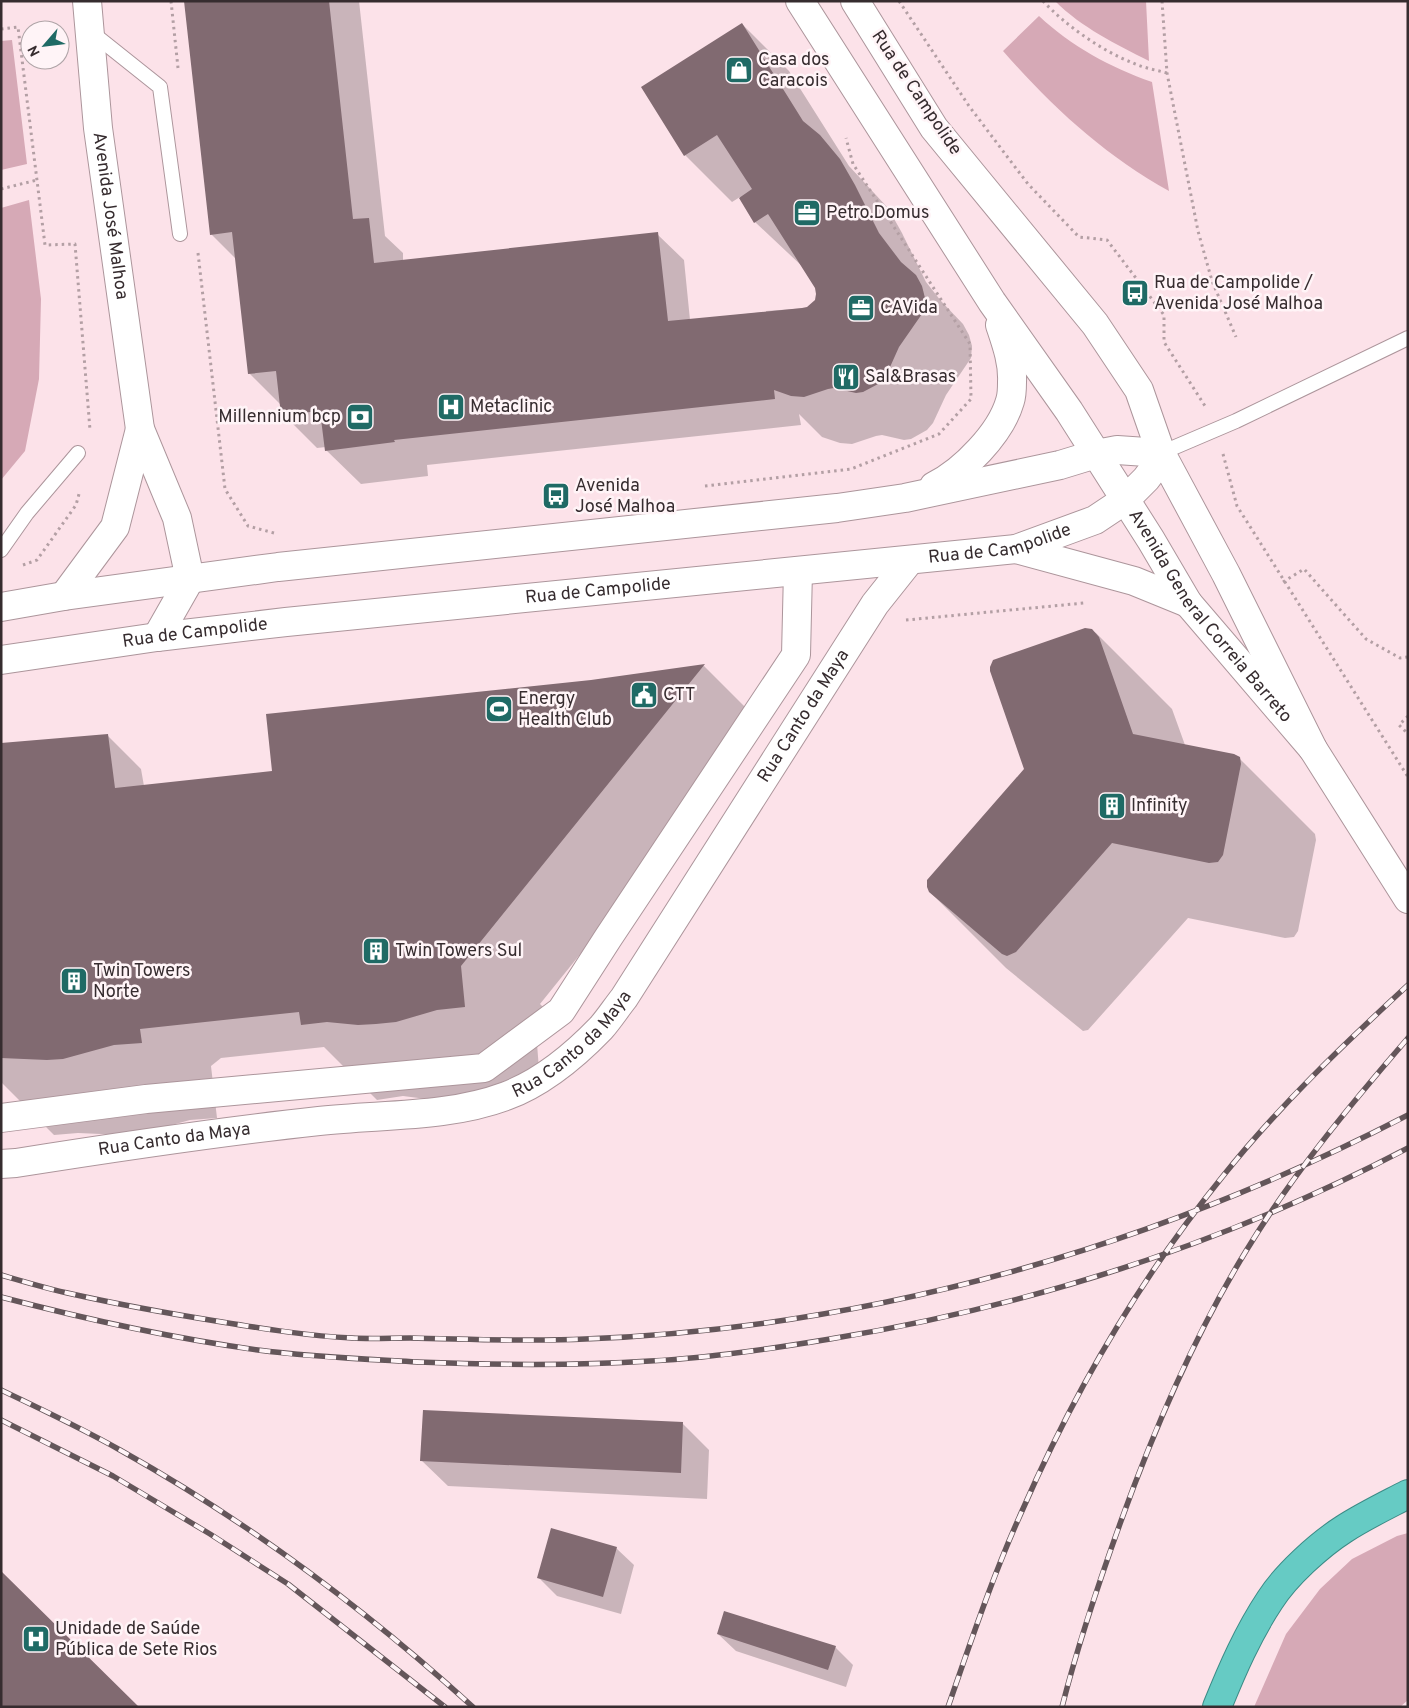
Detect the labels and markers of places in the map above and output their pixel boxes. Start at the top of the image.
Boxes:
place label: Casa dos Caracois [758,49,830,93]
shop icon: Casa dos Caracois [724,55,754,85]
office icon: Petro.Domus [792,198,822,228]
place label: Petro.Domus [826,202,929,225]
place label: Rua de Campolide / Avenida José Malhoa [1154,272,1323,316]
bus stop icon: Rua de Campolide / Avenida José Malhoa [1120,278,1150,308]
office icon: CAVida [846,293,876,323]
place label: CAVida [880,297,938,320]
restaurant icon: Sal&Brasas [831,362,861,392]
place label: Sal&Brasas [865,366,956,389]
hospital icon: Metaclinic [436,392,466,422]
place label: Metaclinic [470,396,552,419]
bank icon: Millennium bcp [345,402,375,432]
place label: Millennium bcp [218,406,341,429]
place label: Avenida José Malhoa [575,475,675,519]
bus stop icon: Avenida José Malhoa [541,481,571,511]
public building icon: CTT [629,680,659,710]
place label: CTT [663,684,696,707]
place label: Energy Health Club [518,688,612,732]
sports icon: Energy Health Club [484,694,514,724]
building icon: Infinity [1097,791,1127,821]
place label: Infinity [1131,795,1187,818]
building icon: Twin Towers Sul [361,936,391,966]
place label: Twin Towers Sul [395,940,522,963]
place label: Twin Towers Norte [93,960,190,1004]
building icon: Twin Towers Norte [59,966,89,996]
place label: Unidade de Saúde Pública de Sete Rios [55,1618,218,1662]
hospital icon: Unidade de Saúde Pública de Sete Rios [21,1624,51,1654]

